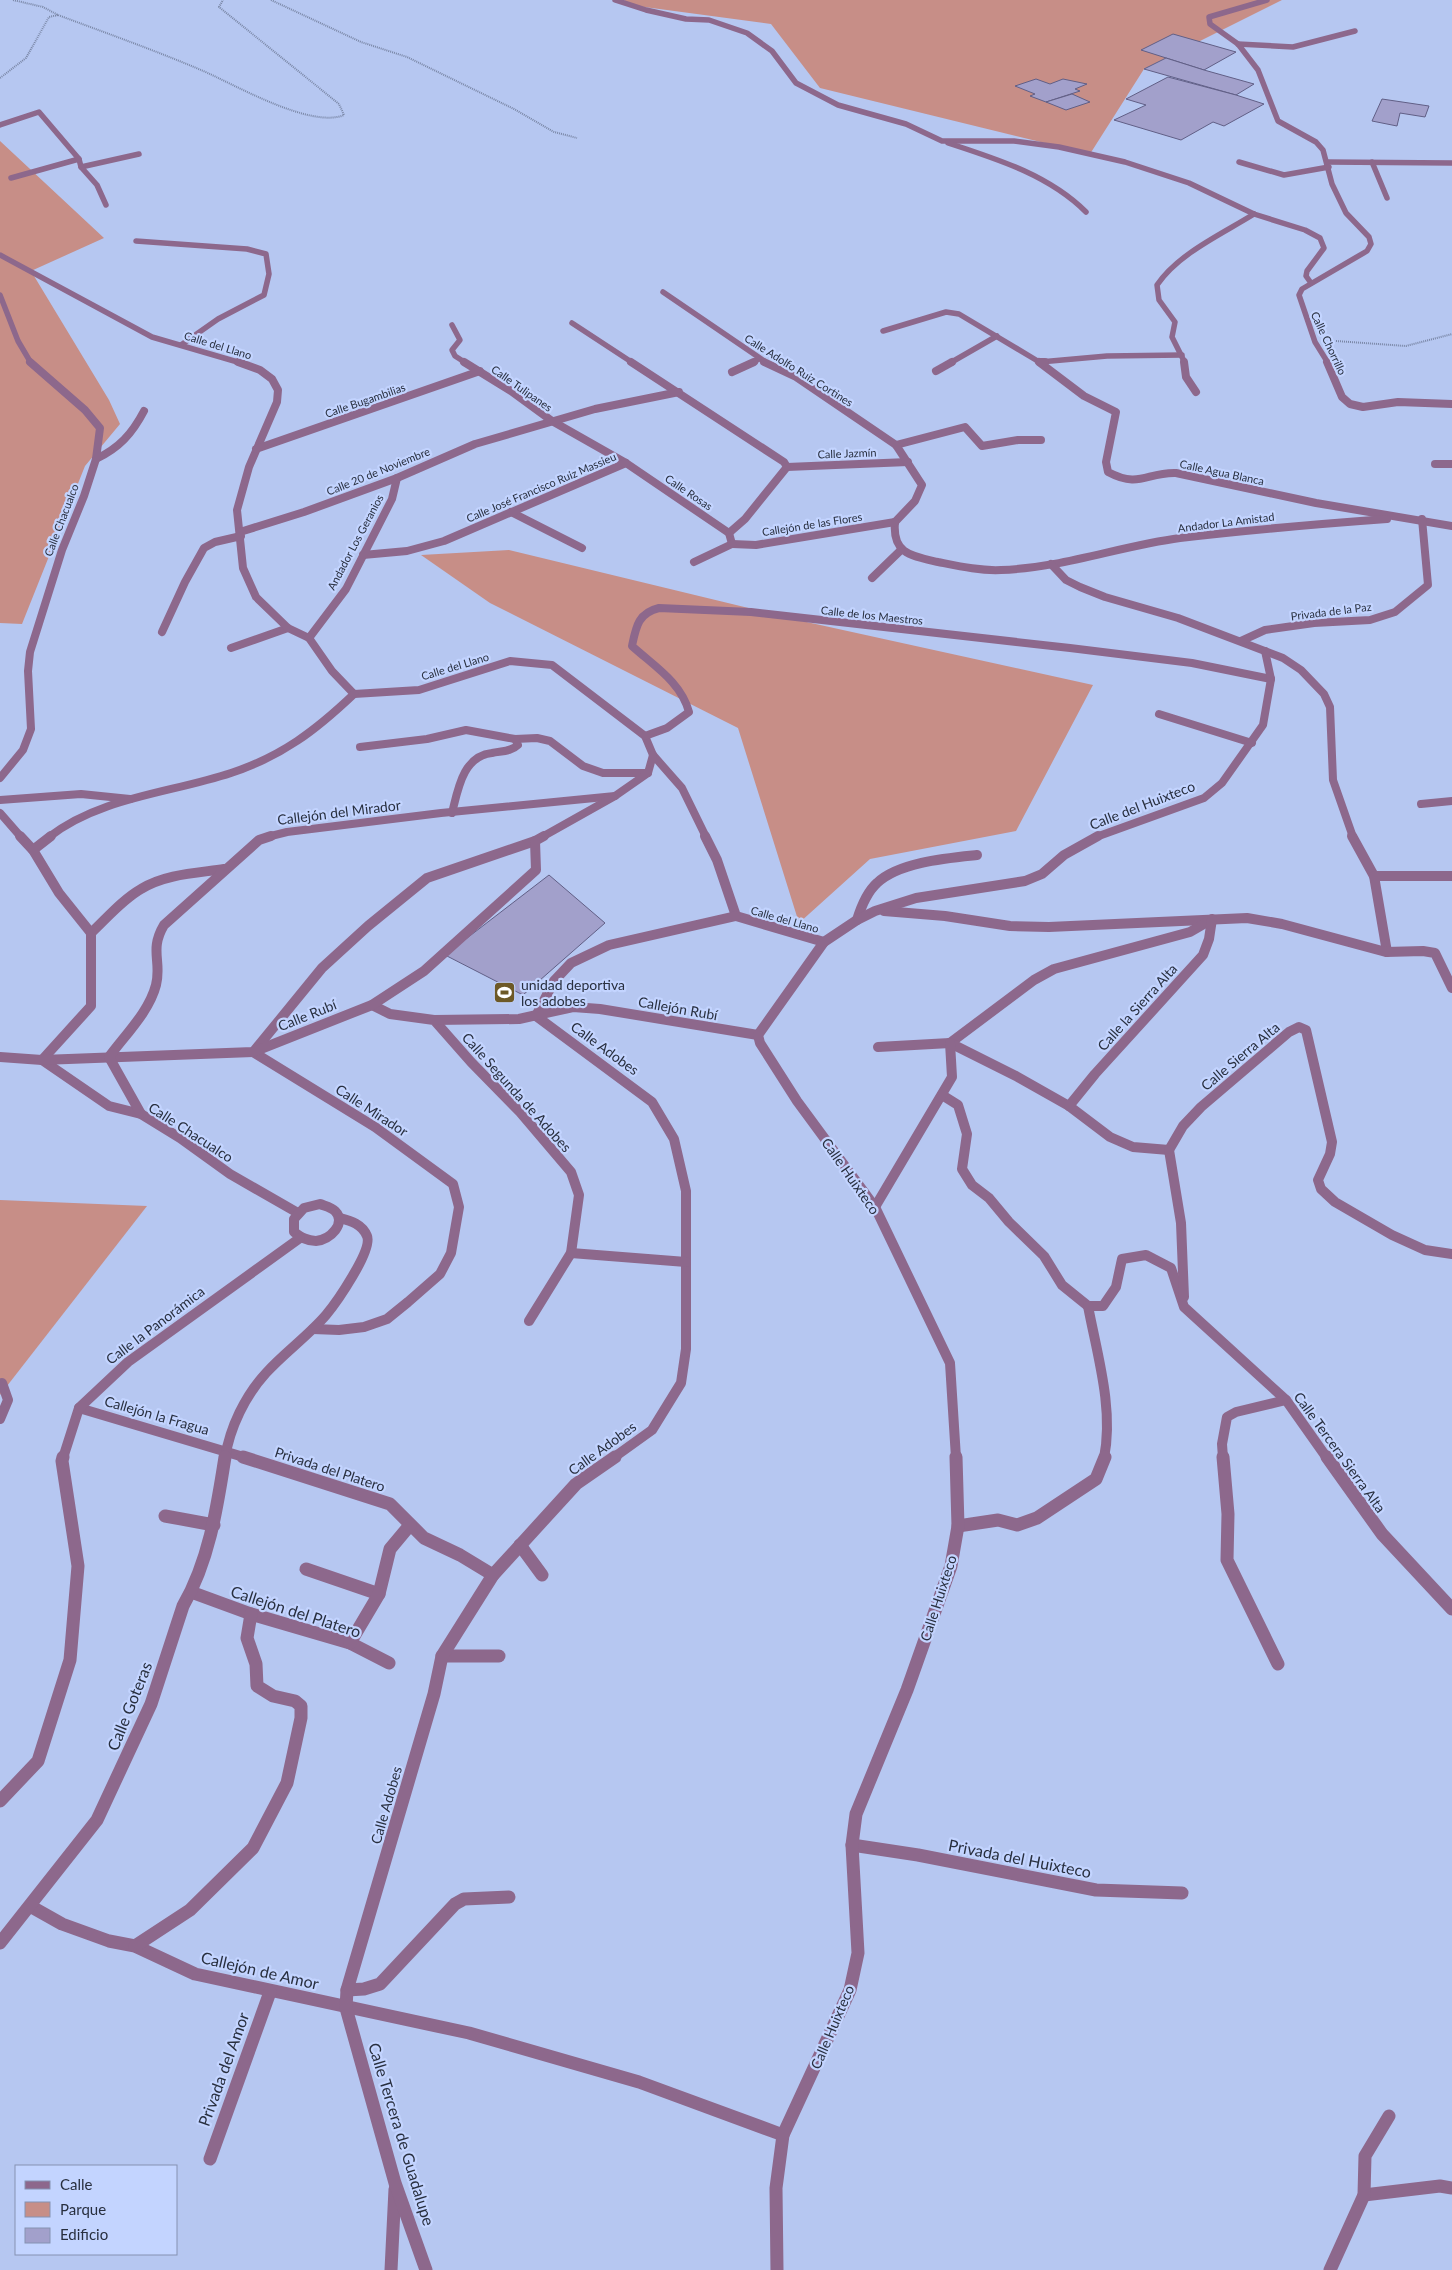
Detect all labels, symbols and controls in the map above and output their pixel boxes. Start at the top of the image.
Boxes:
street label: Calle Chorrillo [1309,309,1349,377]
street label: Calle del Llano [183,329,253,361]
street label: Calle Adolfo Ruiz Cortines [742,331,856,409]
street label: Calle Tulipanes [489,362,555,414]
street label: Calle Bugambilias [323,380,407,420]
street label: Calle 20 de Noviembre [324,444,432,498]
street label: Calle Jazmín [817,445,877,461]
street label: Calle José Francisco Ruiz Massieu [464,449,618,525]
street label: Calle Agua Blanca [1179,457,1265,487]
street label: Calle Rosas [663,471,715,513]
street label: Calle Chacualco [41,482,81,558]
street label: Andador Los Geranios [324,492,386,592]
street label: Callejón de las Flores [761,510,863,538]
street label: Andador La Amistad [1177,510,1275,534]
street label: Privada de la Paz [1290,600,1372,622]
street label: Calle de los Maestros [820,603,924,627]
street label: Calle del Llano [420,650,490,682]
street label: Calle del Huixteco [1087,777,1197,833]
street label: Callejón del Mirador [276,796,402,828]
street label: Calle del Llano [750,903,820,935]
street label: Calle la Sierra Alta [1094,960,1180,1054]
place label: unidad deportiva los adobes [521,976,625,1009]
sports icon: unidad deportiva los adobes [493,980,517,1004]
street label: Callejón Rubí [637,993,720,1023]
street label: Calle Rubí [275,995,339,1034]
street label: Calle Adobes [568,1018,642,1078]
street label: Calle Sierra Alta [1197,1018,1283,1094]
street label: Calle Segunda de Adobes [459,1029,575,1155]
street label: Calle Mirador [333,1080,411,1140]
street label: Calle Chacualco [146,1098,236,1166]
street label: Calle Huixteco [818,1134,884,1218]
street label: Calle la Panorámica [102,1282,208,1368]
street label: Calle Tercera Sierra Alta [1291,1388,1389,1516]
street label: Callejón la Fragua [103,1392,211,1438]
street label: Calle Adobes [565,1418,639,1478]
street label: Privada del Platero [273,1443,387,1495]
street label: Calle Huixteco [916,1553,960,1643]
street label: Callejón del Platero [229,1581,363,1641]
street label: Calle Goteras [103,1659,155,1753]
street label: Calle Adobes [367,1764,405,1846]
street label: Privada del Huixteco [947,1835,1093,1881]
street label: Callejón de Amor [199,1947,321,1993]
street label: Calle Huixteco [807,1982,857,2071]
street label: Privada del Amor [194,2009,252,2129]
street label: Calle Tercera de Guadalupe [365,2040,439,2228]
legend [15,2165,178,2255]
text: Calle [60,2175,93,2193]
text: Parque [60,2200,106,2218]
text: Edificio [60,2225,108,2243]

